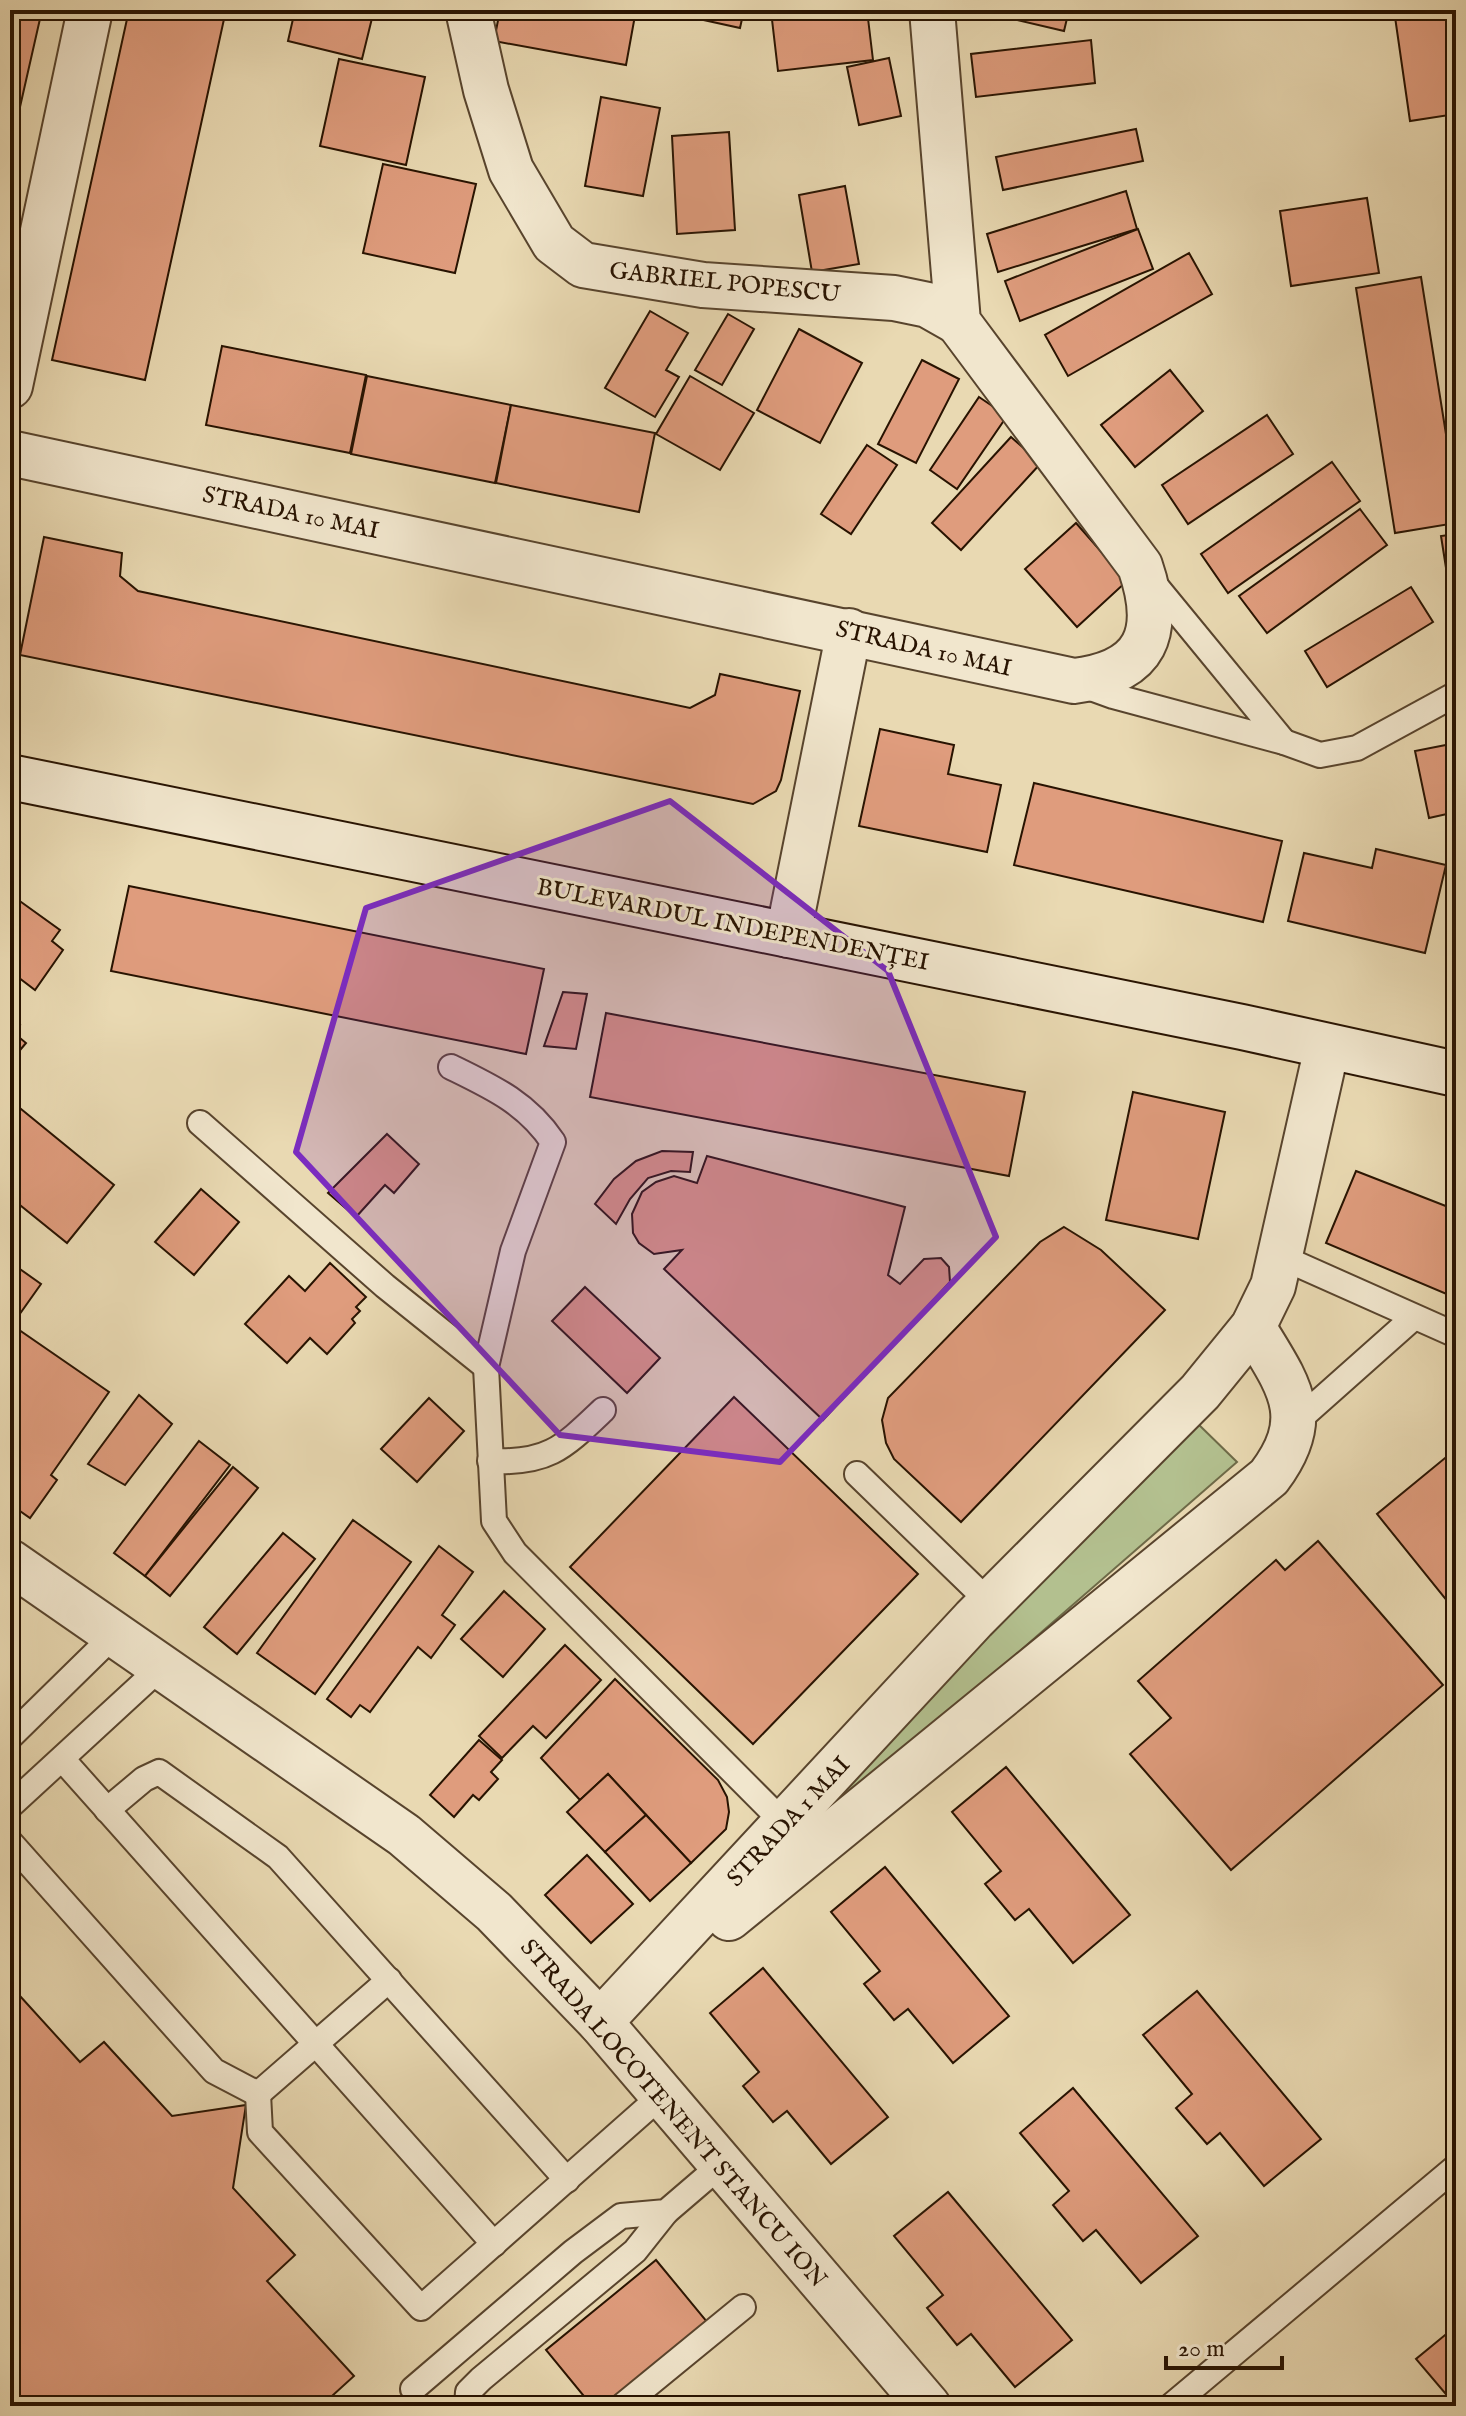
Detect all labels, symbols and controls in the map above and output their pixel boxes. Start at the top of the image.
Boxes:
street label: GABRIEL POPESCU [608,256,843,311]
street label: STRADA 10 MAI [200,480,382,547]
street label: STRADA 10 MAI [833,614,1015,685]
street label: BULEVARDUL INDEPENDENȚEI [534,872,931,979]
street label: STRADA 1 MAI [721,1750,858,1894]
street label: STRADA LOCOTENENT STANCU ION [513,1933,833,2295]
scale bar [1166,2320,1282,2370]
text: 20 m [1178,2334,1225,2365]

